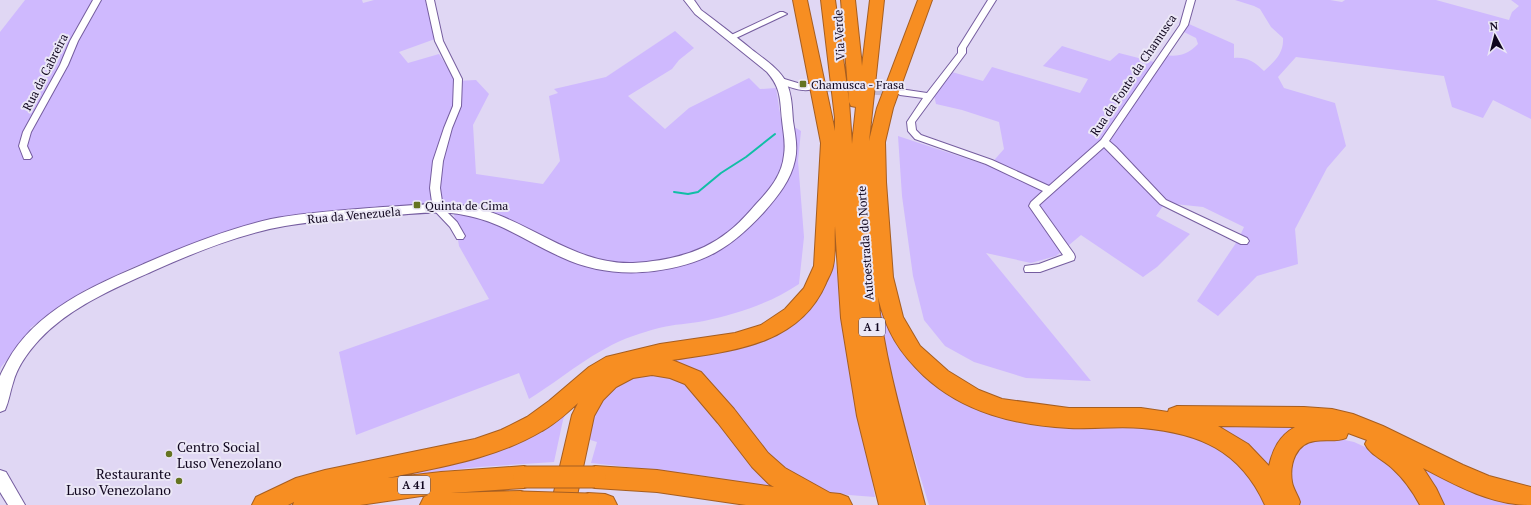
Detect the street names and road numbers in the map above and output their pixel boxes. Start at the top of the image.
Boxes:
street label: Via Verde [830,9,848,61]
street label: Rua da Fonte da Chamusca [1087,11,1179,139]
street label: Rua da Cabreira [19,31,71,113]
street label: Autoestrada do Norte [854,185,876,301]
street label: Rua da Venezuela [307,203,401,227]
road number: A 1 [859,318,885,336]
road number: A 41 [398,476,430,494]

